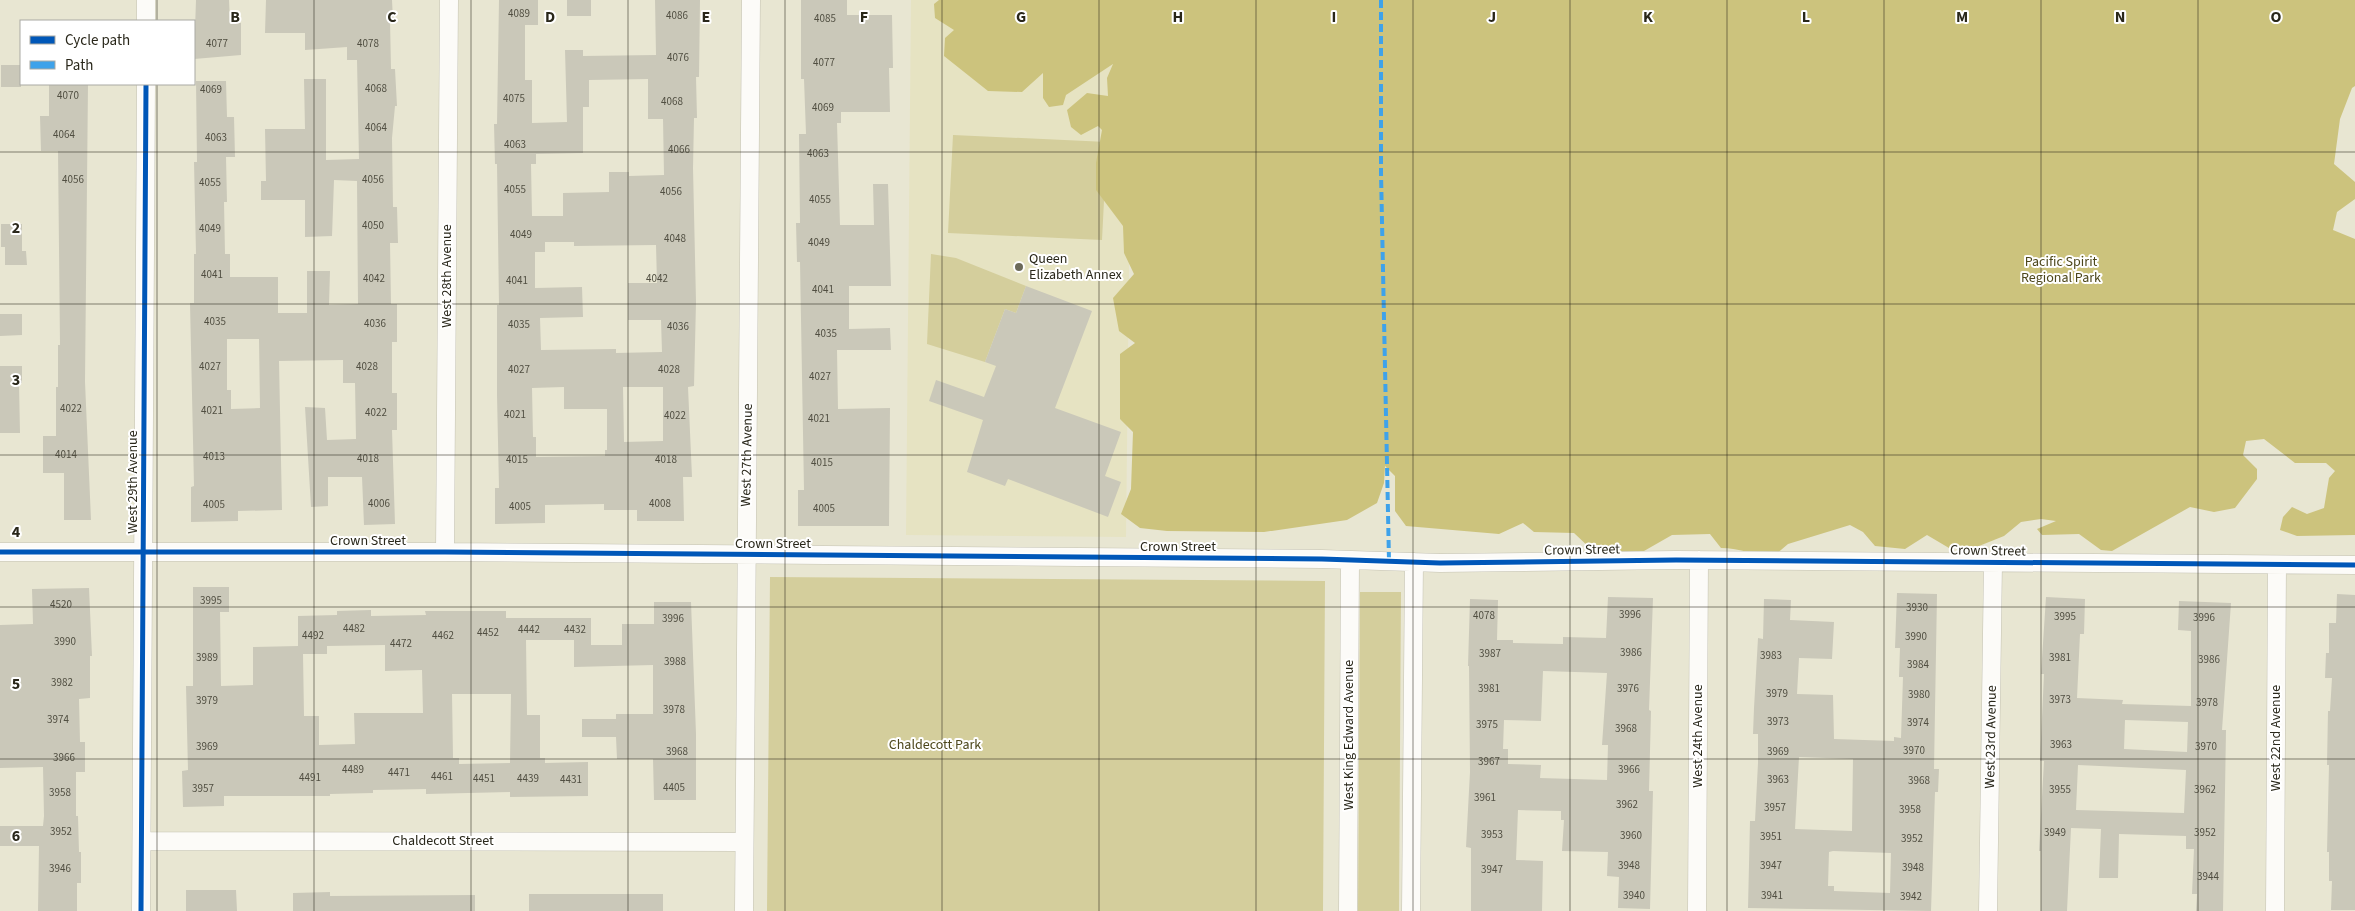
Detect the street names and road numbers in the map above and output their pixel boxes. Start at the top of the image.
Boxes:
street label: West 28th Avenue [437,224,457,328]
street label: West 27th Avenue [736,403,758,507]
street label: West 29th Avenue [123,430,143,534]
street label: Crown Street [330,531,406,551]
street label: Crown Street [735,534,811,554]
street label: Crown Street [1140,537,1216,557]
street label: Crown Street [1544,539,1620,561]
street label: Crown Street [1950,540,2026,562]
street label: West King Edward Avenue [1339,660,1359,810]
street label: West 24th Avenue [1688,684,1708,788]
street label: West 23rd Avenue [1980,685,2002,789]
street label: West 22nd Avenue [2266,685,2286,791]
street label: Chaldecott Street [392,831,494,851]

